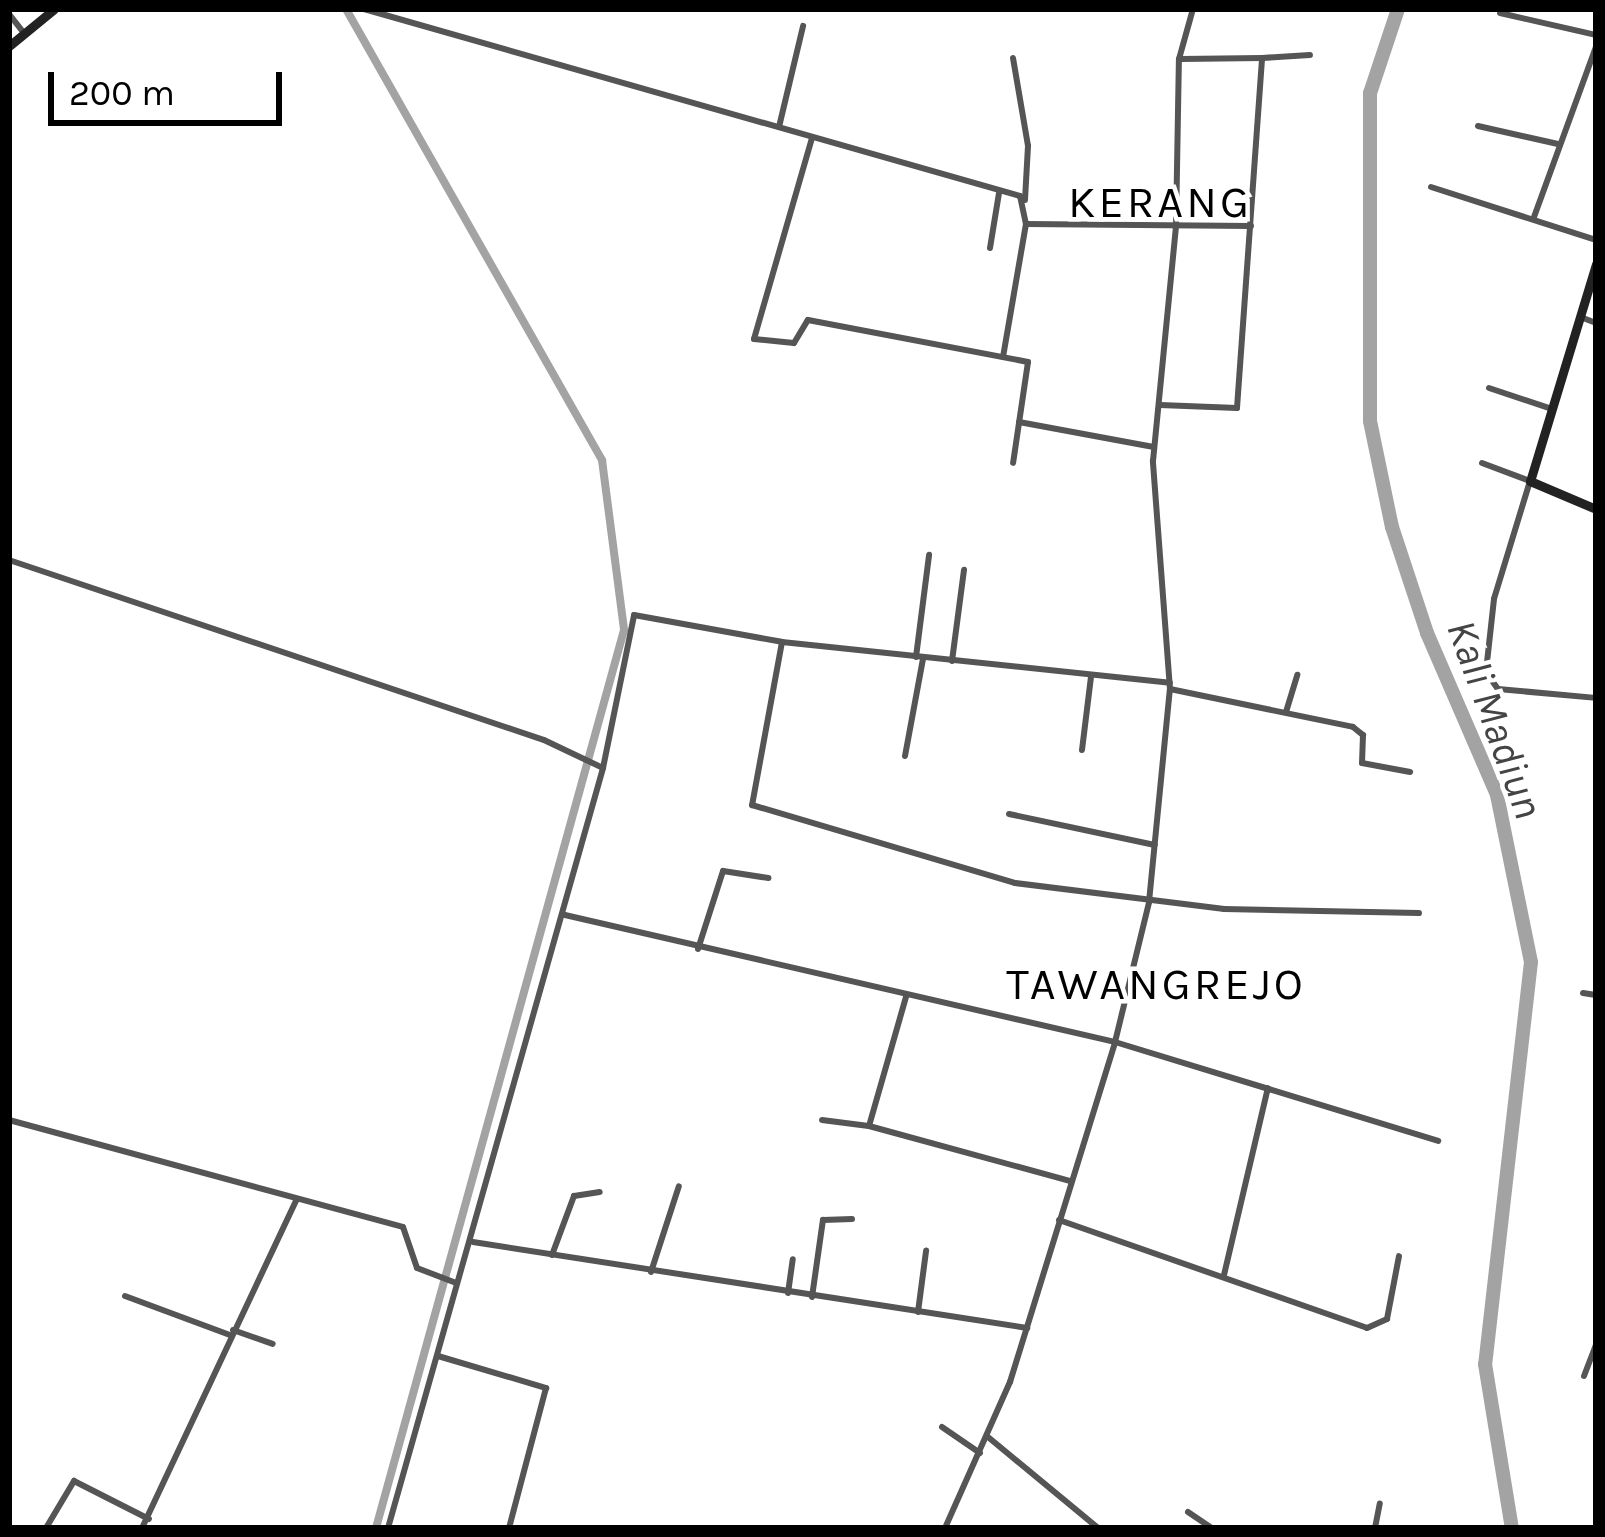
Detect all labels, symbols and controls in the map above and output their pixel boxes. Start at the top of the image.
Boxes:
scale bar [54,48,288,122]
text: 200 m [69,72,175,114]
district label: KERANG [1068,176,1252,230]
water label: Kali Madiun [1436,613,1554,825]
district label: TAWANGREJO [1006,958,1306,1012]

